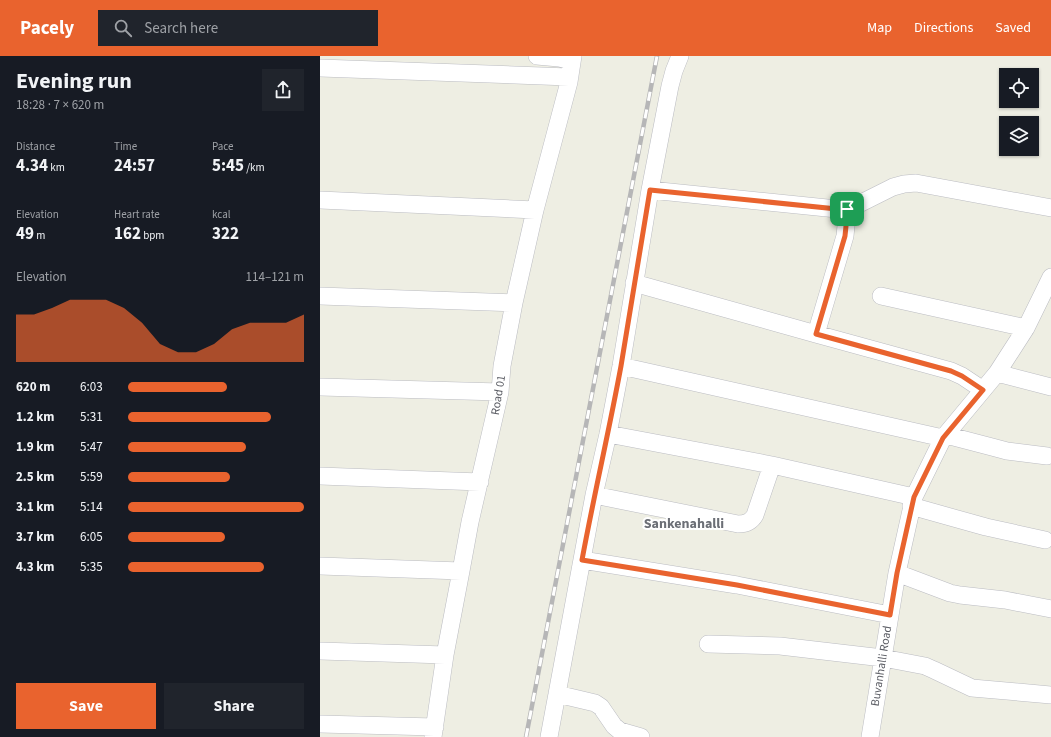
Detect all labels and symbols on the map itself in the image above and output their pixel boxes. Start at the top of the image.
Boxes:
pin [830,192,864,226]
street label: Road 01 [487,374,510,416]
district label: Sankenahalli [644,514,724,534]
street label: Buvanhalli Road [867,625,896,708]

